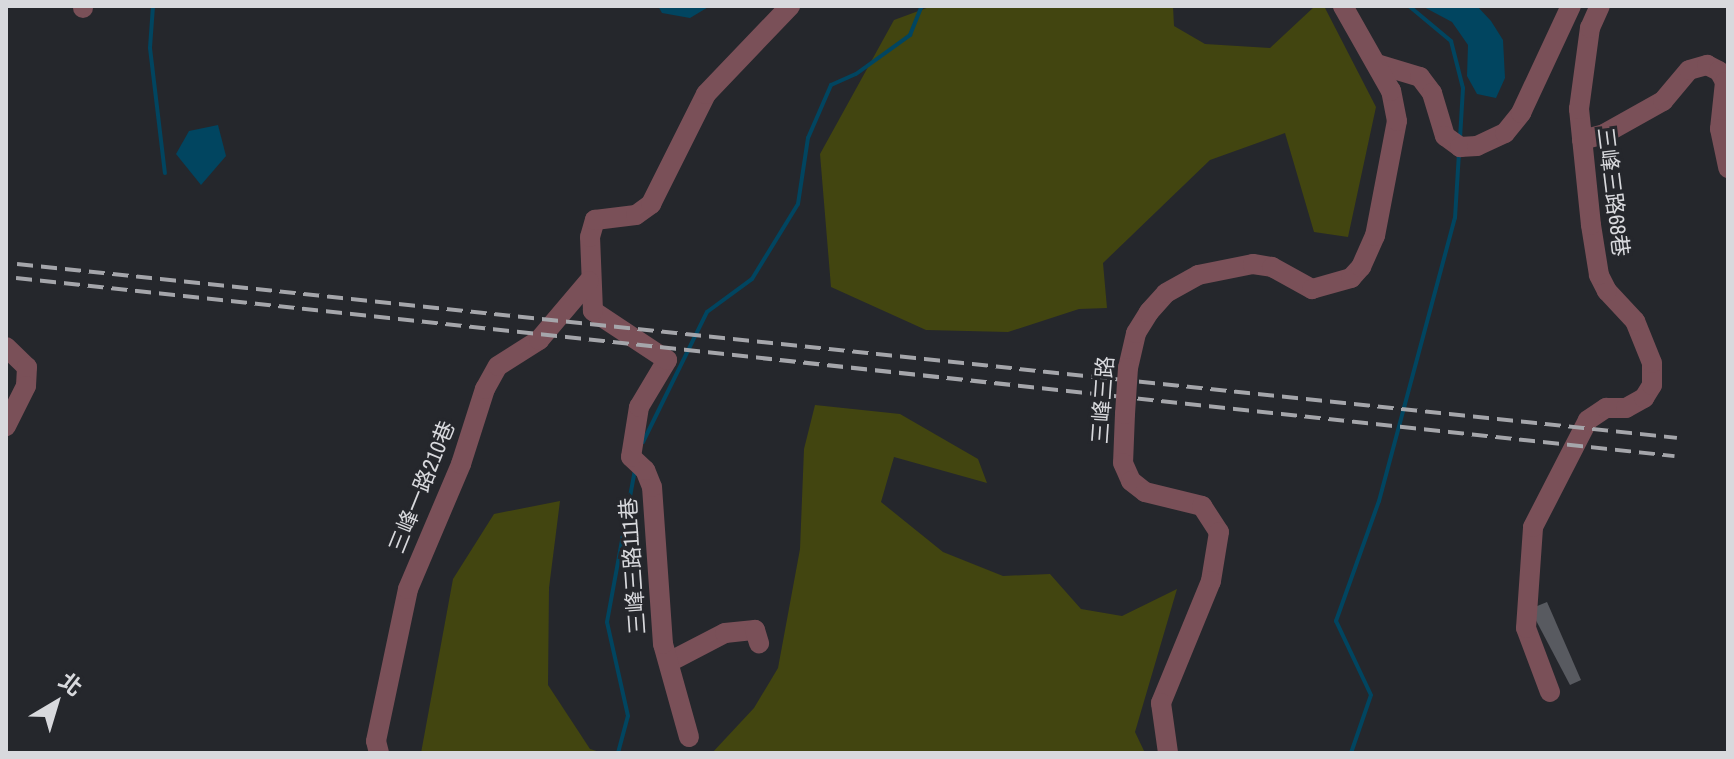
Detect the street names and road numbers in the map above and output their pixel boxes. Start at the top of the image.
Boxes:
street label: 三峰三路68巷 [1592,126,1634,258]
street label: 三峰三路 [1087,355,1119,445]
street label: 三峰一路210巷 [384,417,460,557]
street label: 三峰三路111巷 [615,497,651,635]

